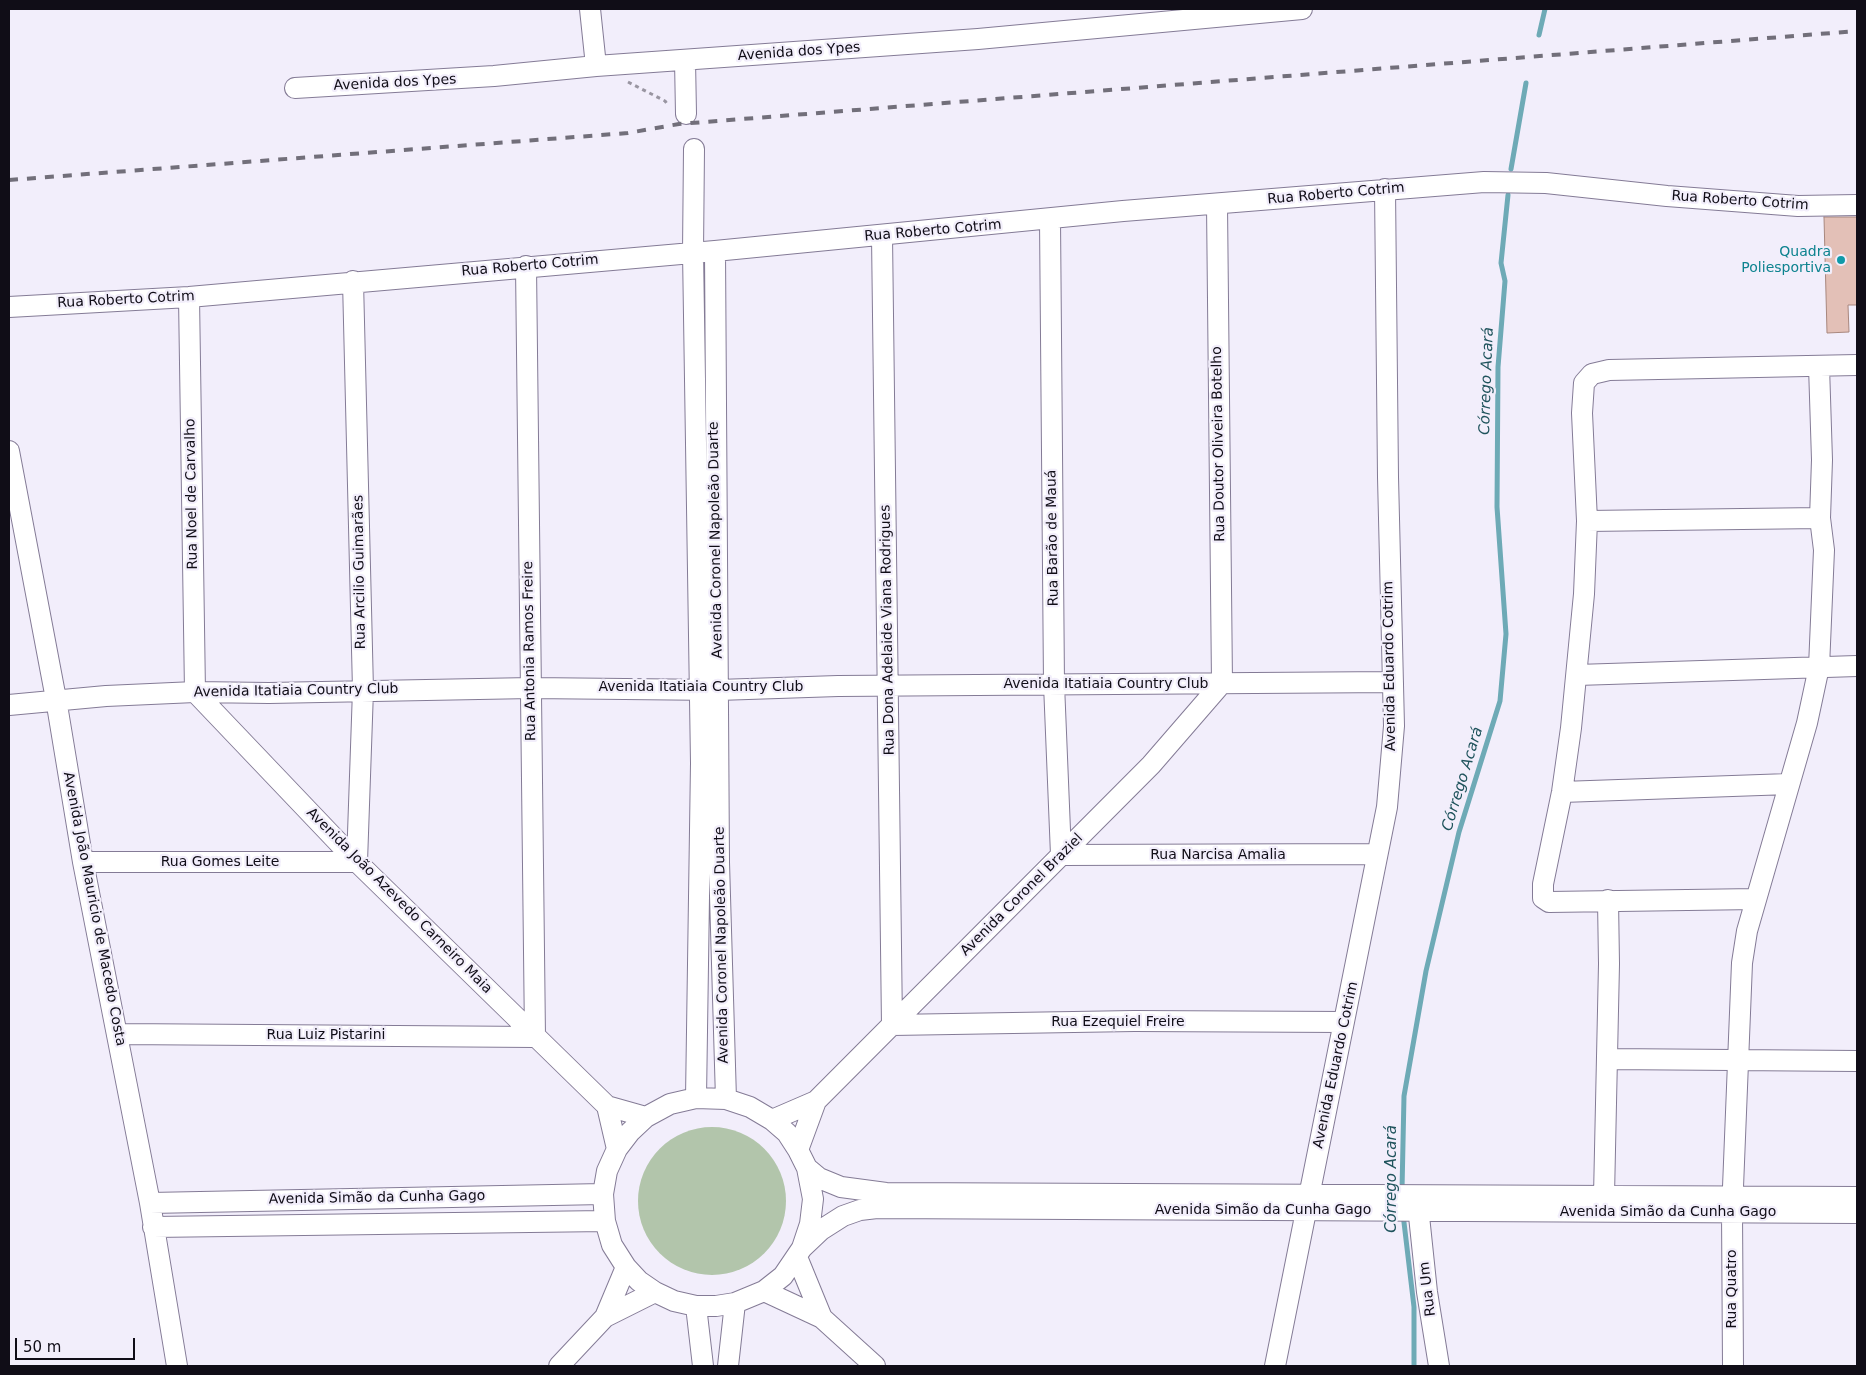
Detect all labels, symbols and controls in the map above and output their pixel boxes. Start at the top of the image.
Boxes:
street label: Avenida dos Ypes [737,39,861,65]
street label: Avenida dos Ypes [333,71,457,95]
street label: Rua Roberto Cotrim [1267,180,1405,208]
street label: Rua Roberto Cotrim [1671,188,1809,214]
street label: Rua Roberto Cotrim [864,217,1002,245]
place label: Quadra Poliesportiva [1741,244,1831,276]
street label: Rua Roberto Cotrim [461,252,599,280]
marker: Quadra Poliesportiva [1835,254,1847,266]
street label: Rua Roberto Cotrim [57,288,195,312]
water label: Córrego Acará [1476,327,1498,435]
street label: Rua Doutor Oliveira Botelho [1209,346,1229,542]
street label: Rua Noel de Carvalho [182,418,202,570]
street label: Avenida Coronel Napoleão Duarte [706,421,726,659]
street label: Rua Barão de Mauá [1043,470,1063,606]
street label: Rua Arcilio Guimarães [350,495,370,649]
street label: Rua Dona Adelaide Viana Rodrigues [877,504,899,756]
street label: Rua Antonia Ramos Freire [520,561,540,741]
street label: Avenida Eduardo Cotrim [1380,581,1400,751]
street label: Avenida Itatiaia Country Club [1004,676,1208,692]
street label: Avenida Itatiaia Country Club [599,679,803,695]
street label: Avenida Itatiaia Country Club [193,681,399,701]
water label: Córrego Acará [1439,725,1487,833]
street label: Avenida João Mauricio de Macedo Costa [59,770,129,1048]
street label: Avenida João Azevedo Carneiro Maia [303,805,495,997]
street label: Avenida Coronel Napoleão Duarte [712,826,732,1064]
street label: Avenida Coronel Braziel [957,830,1087,960]
street label: Rua Narcisa Amalia [1150,847,1286,863]
street label: Rua Gomes Leite [161,854,279,870]
street label: Avenida Eduardo Cotrim [1310,980,1362,1150]
street label: Rua Ezequiel Freire [1051,1014,1185,1030]
street label: Rua Luiz Pistarini [267,1027,385,1043]
water label: Córrego Acará [1383,1125,1401,1233]
street label: Avenida Simão da Cunha Gago [269,1188,485,1208]
street label: Avenida Simão da Cunha Gago [1155,1202,1371,1218]
street label: Avenida Simão da Cunha Gago [1560,1204,1776,1220]
street label: Rua Quatro [1724,1250,1740,1328]
street label: Rua Um [1416,1261,1440,1317]
scale bar [18,1328,138,1360]
text: 50 m [23,1338,61,1356]

